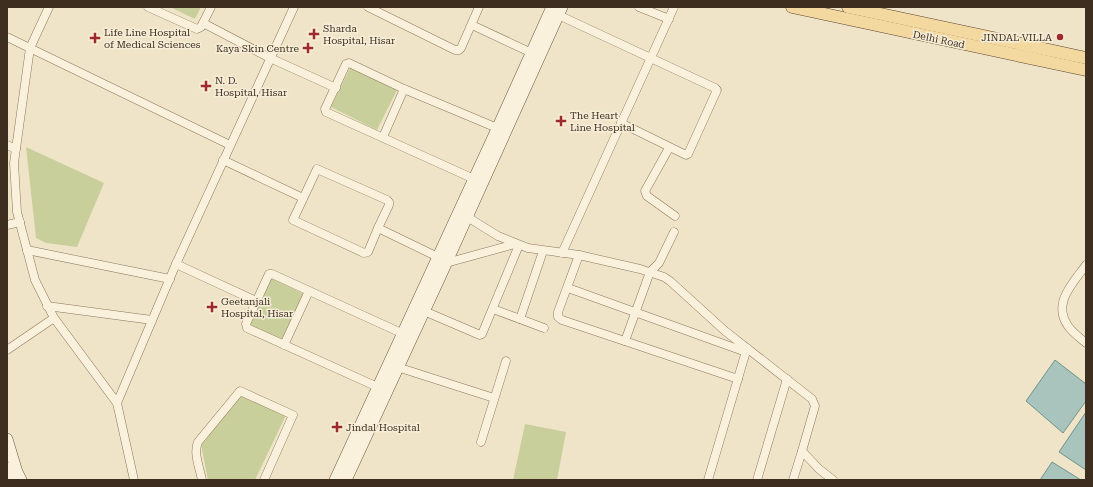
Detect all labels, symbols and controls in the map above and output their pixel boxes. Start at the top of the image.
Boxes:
place label: Sharda Hospital, Hisar [323,23,395,46]
place label: Life Line Hospital of Medical Sciences [104,27,201,50]
marker: Sharda Hospital, Hisar [308,28,320,40]
street label: Delhi Road [912,29,967,51]
marker: Life Line Hospital of Medical Sciences [89,32,101,44]
place label: JINDAL VILLA [981,32,1052,43]
marker: JINDAL VILLA [1055,32,1065,42]
marker: Kaya Skin Centre [302,42,314,54]
place label: Kaya Skin Centre [216,43,300,54]
place label: N. D. Hospital, Hisar [215,75,287,98]
marker: N. D. Hospital, Hisar [200,80,212,92]
place label: The Heart Line Hospital [570,110,635,133]
marker: The Heart Line Hospital [555,115,567,127]
place label: Geetanjali Hospital, Hisar [221,296,293,319]
marker: Geetanjali Hospital, Hisar [206,301,218,313]
marker: Jindal Hospital [331,421,343,433]
place label: Jindal Hospital [346,422,420,433]

